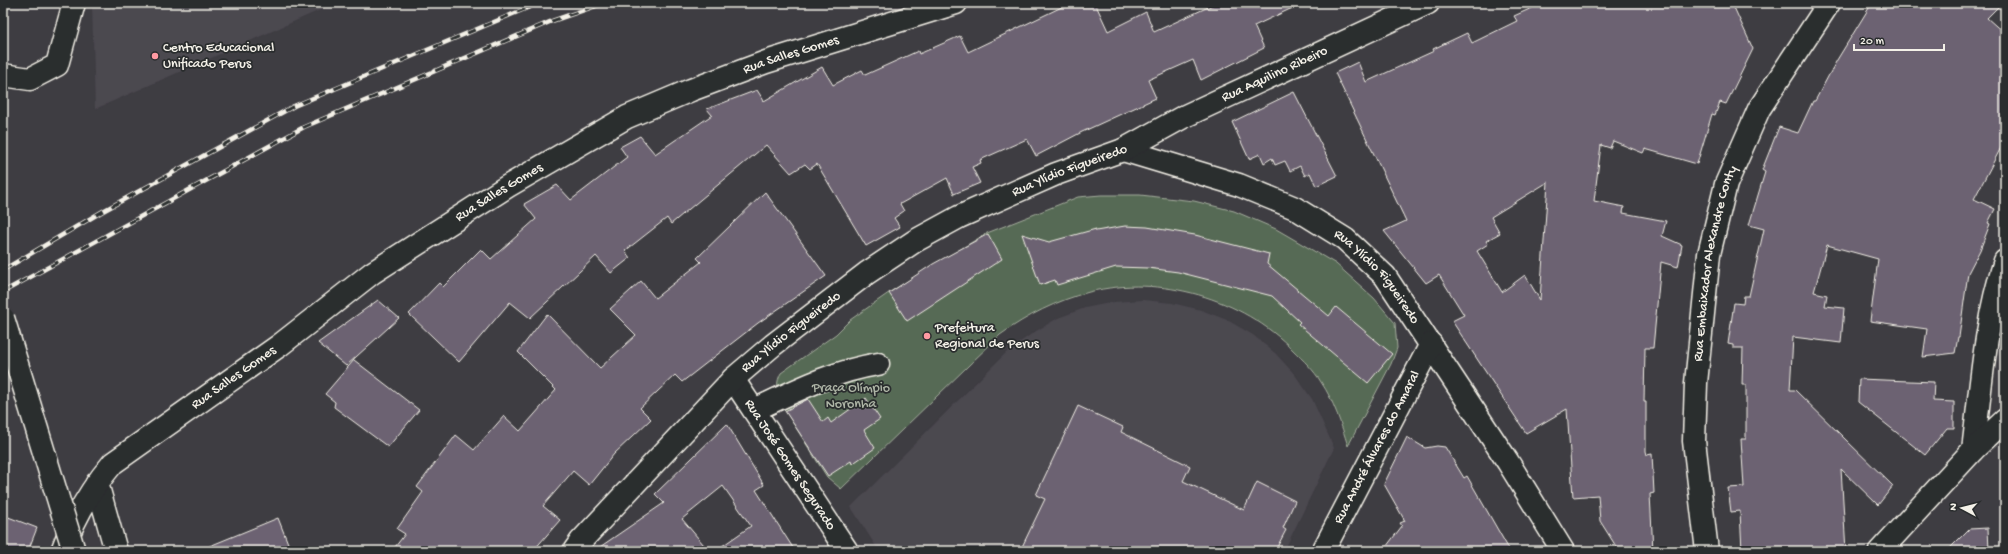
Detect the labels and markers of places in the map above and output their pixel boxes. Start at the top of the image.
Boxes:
place label: Centro Educacional Unificado Perus [163,40,274,73]
marker: Centro Educacional Unificado Perus [150,51,160,61]
place label: Prefeitura Regional de Perus [934,320,1040,353]
marker: Prefeitura Regional de Perus [922,331,932,341]

